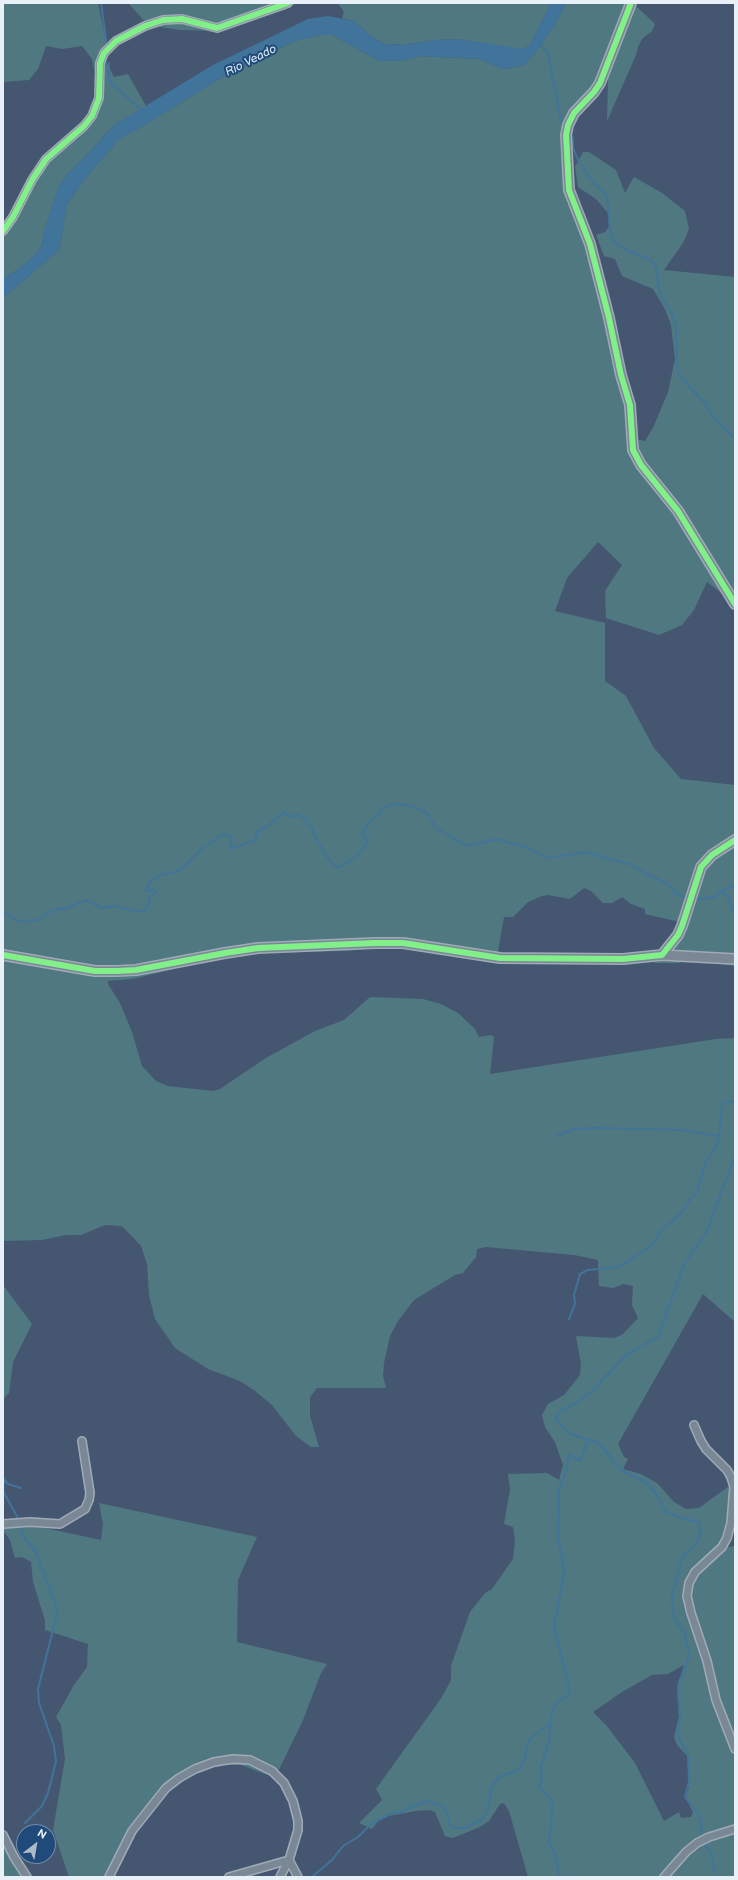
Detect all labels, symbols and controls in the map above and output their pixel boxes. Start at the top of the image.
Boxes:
water label: Rio Veado [223,42,279,80]
north arrow [16,1824,56,1864]
text: N [35,1826,49,1842]

